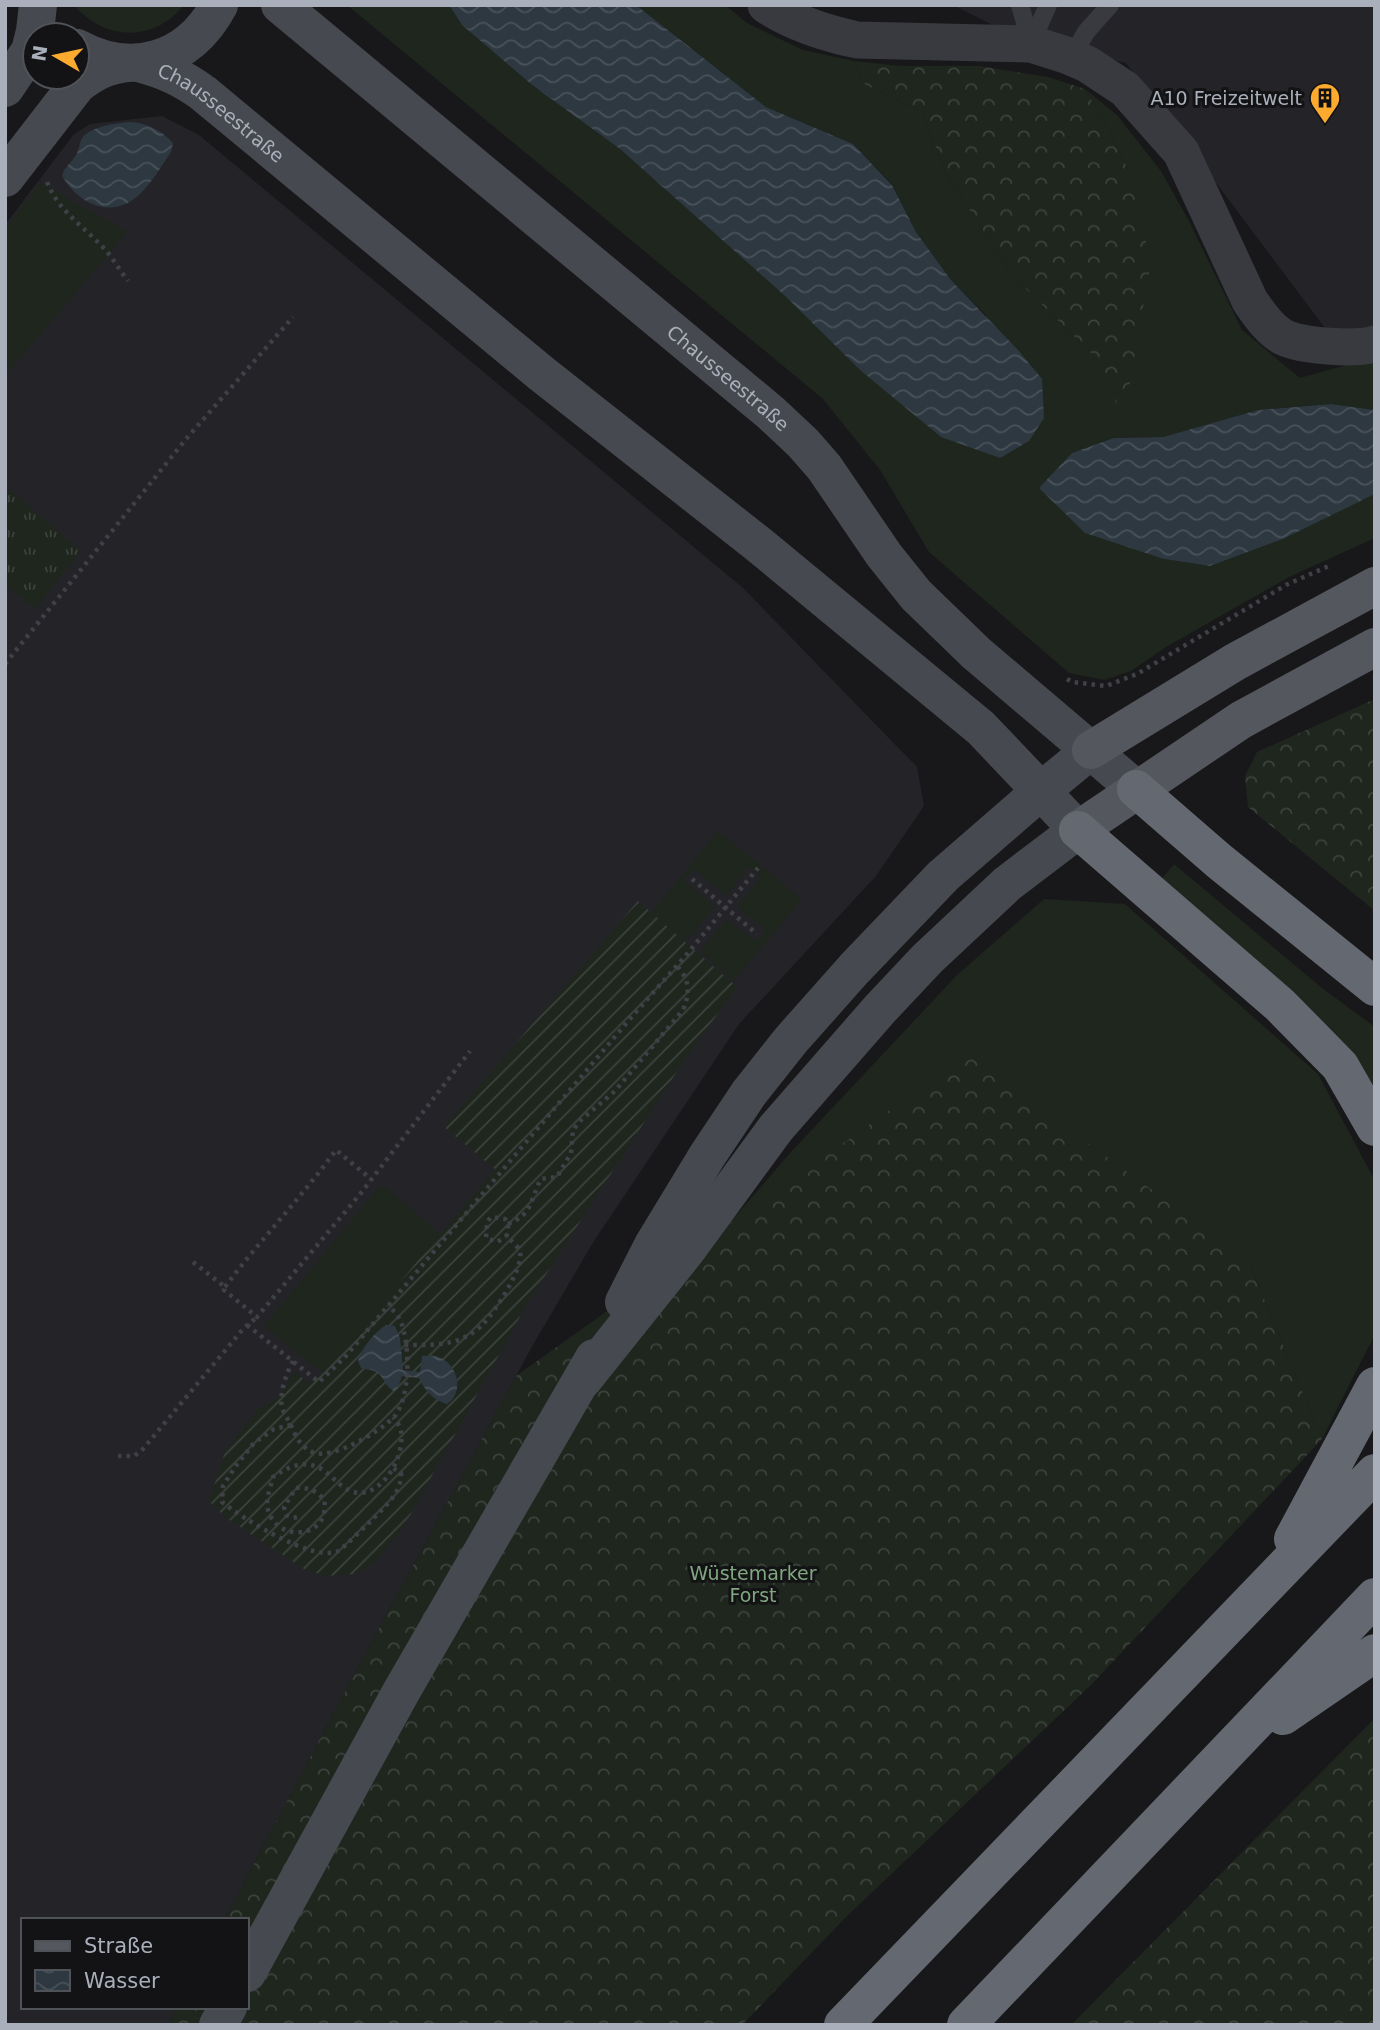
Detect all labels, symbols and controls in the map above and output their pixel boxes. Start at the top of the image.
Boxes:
north arrow [21,21,91,91]
text: N [27,44,51,63]
street label: Chausseestraße [155,59,289,167]
building icon: A10 Freizeitwelt [1308,81,1342,125]
place label: A10 Freizeitwelt [1151,87,1302,109]
street label: Chausseestraße [663,320,794,435]
park label: Wüstemarker Forst [690,1562,817,1606]
legend [21,1918,248,2009]
text: Straße [84,1934,153,1958]
text: Wasser [84,1969,160,1993]

